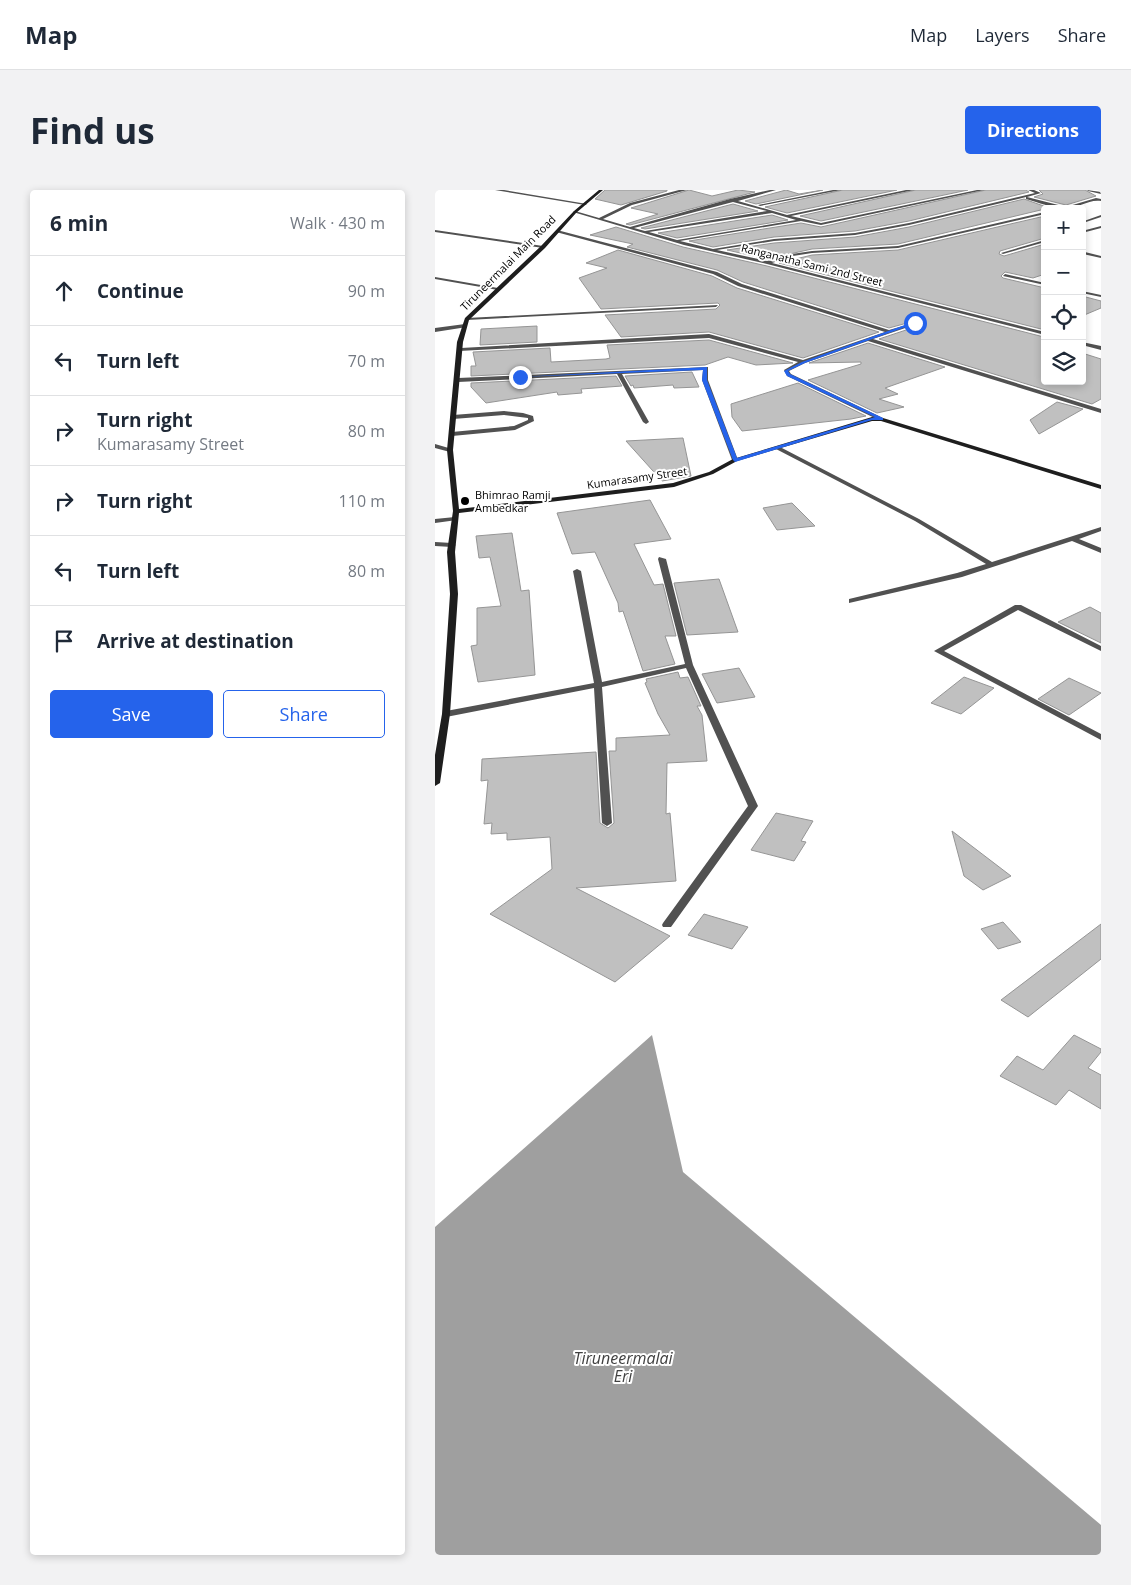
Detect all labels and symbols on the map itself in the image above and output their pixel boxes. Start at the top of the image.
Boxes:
street label: Tiruneermalai Main Road [457,212,559,314]
street label: Ranganatha Sami 2nd Street [740,240,885,289]
route start [904,312,927,335]
route end [509,366,532,389]
street label: Kumarasamy Street [586,463,688,492]
place label: Bhimrao Ramji Ambedkar [475,487,551,515]
marker: Bhimrao Ramji Ambedkar [459,495,471,507]
water label: Tiruneermalai Eri [573,1347,674,1387]

